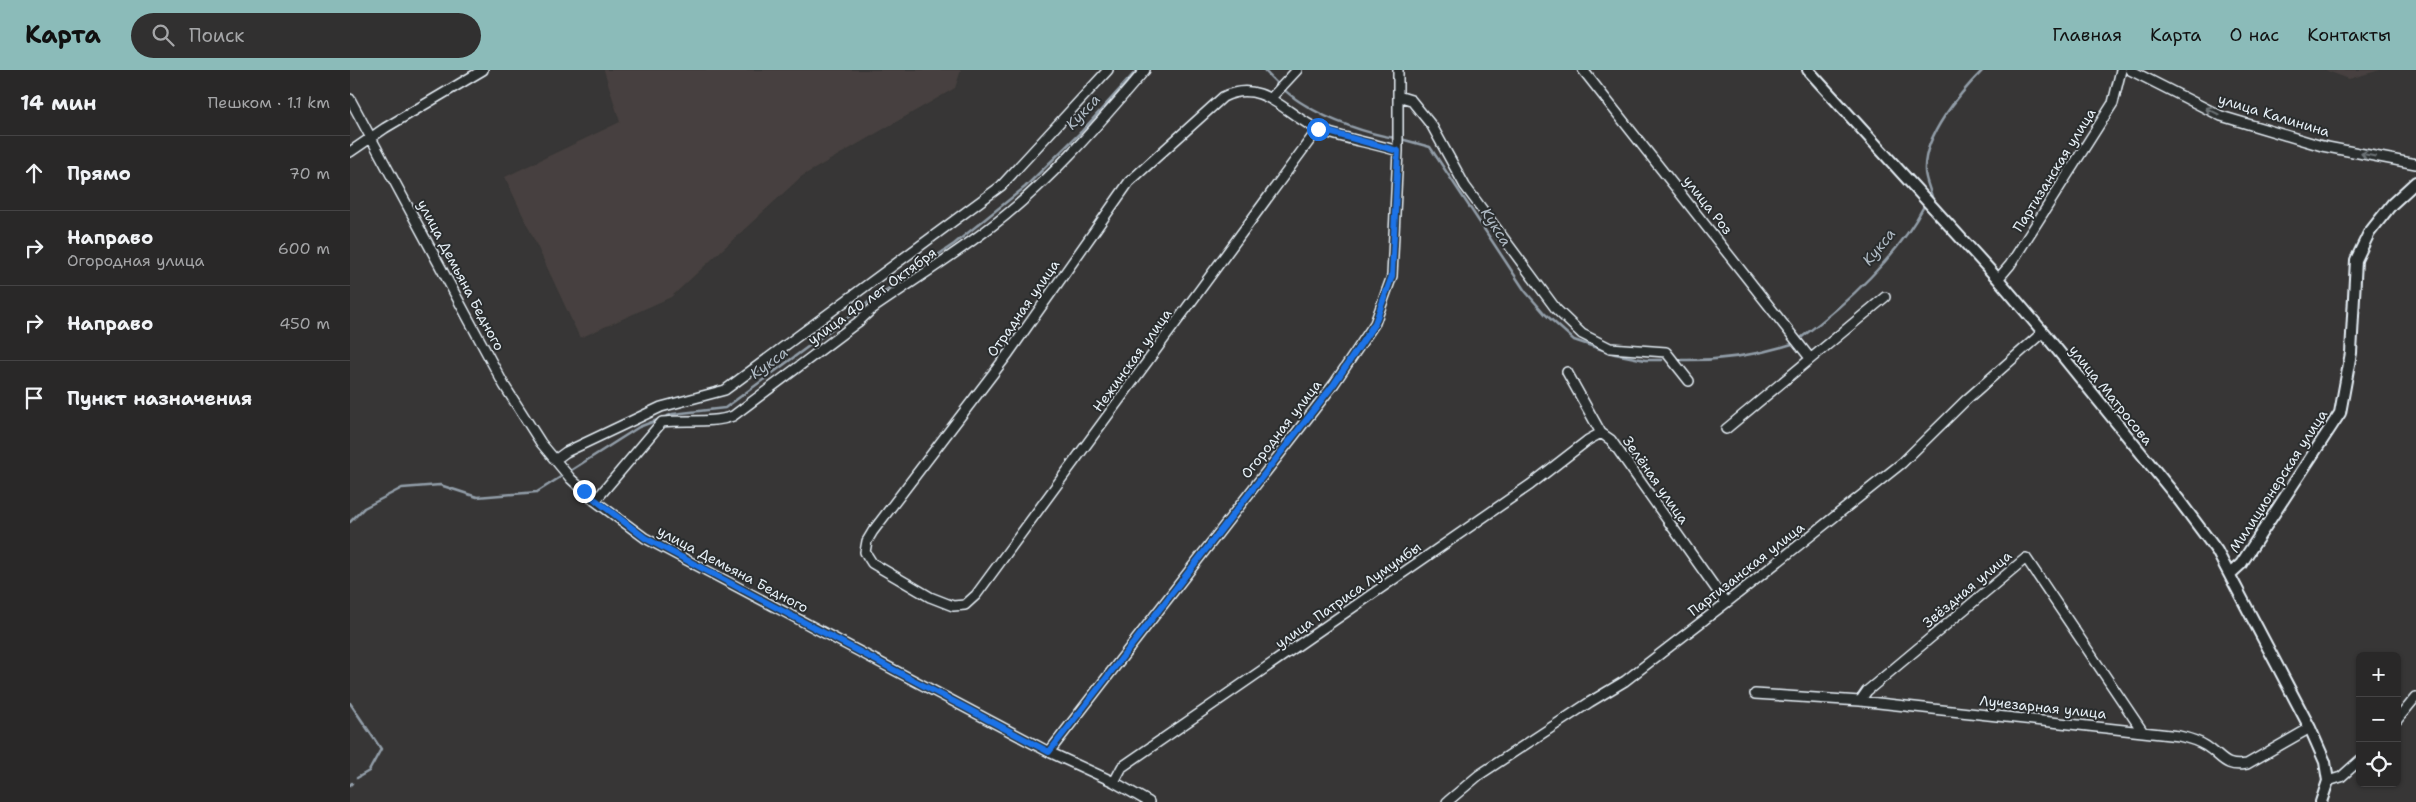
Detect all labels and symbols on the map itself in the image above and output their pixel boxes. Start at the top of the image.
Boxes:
street label: улица Калинина [2216,89,2332,141]
water label: Кукса [1061,90,1105,134]
street label: Партизанская улица [2009,105,2100,235]
one-way arrow [2205,106,2220,115]
route start [1307,118,1330,141]
one-way arrow [2361,150,2377,159]
street label: улица Роз [1679,172,1737,238]
street label: улица Демьяна Бедного [413,196,509,354]
water label: Кукса [1476,204,1516,250]
water label: Кукса [1858,224,1900,270]
street label: улица 40 лет Октября [804,243,940,349]
street label: Отрадная улица [983,256,1063,360]
street label: Нежинская улица [1089,305,1176,415]
street label: улица Матросова [2065,341,2157,449]
water label: Кукса [746,342,792,384]
street label: Огородная улица [1237,376,1325,482]
street label: Милиционерская улица [2225,406,2331,556]
street label: Зелёная улица [1619,433,1693,528]
route end [573,480,596,503]
street label: Партизанская улица [1684,518,1808,620]
street label: улица Демьяна Бедного [654,521,812,617]
street label: улица Патриса Лумумбы [1272,538,1424,652]
street label: Звёздная улица [1919,546,2015,632]
street label: Лучезарная улица [1979,691,2108,723]

